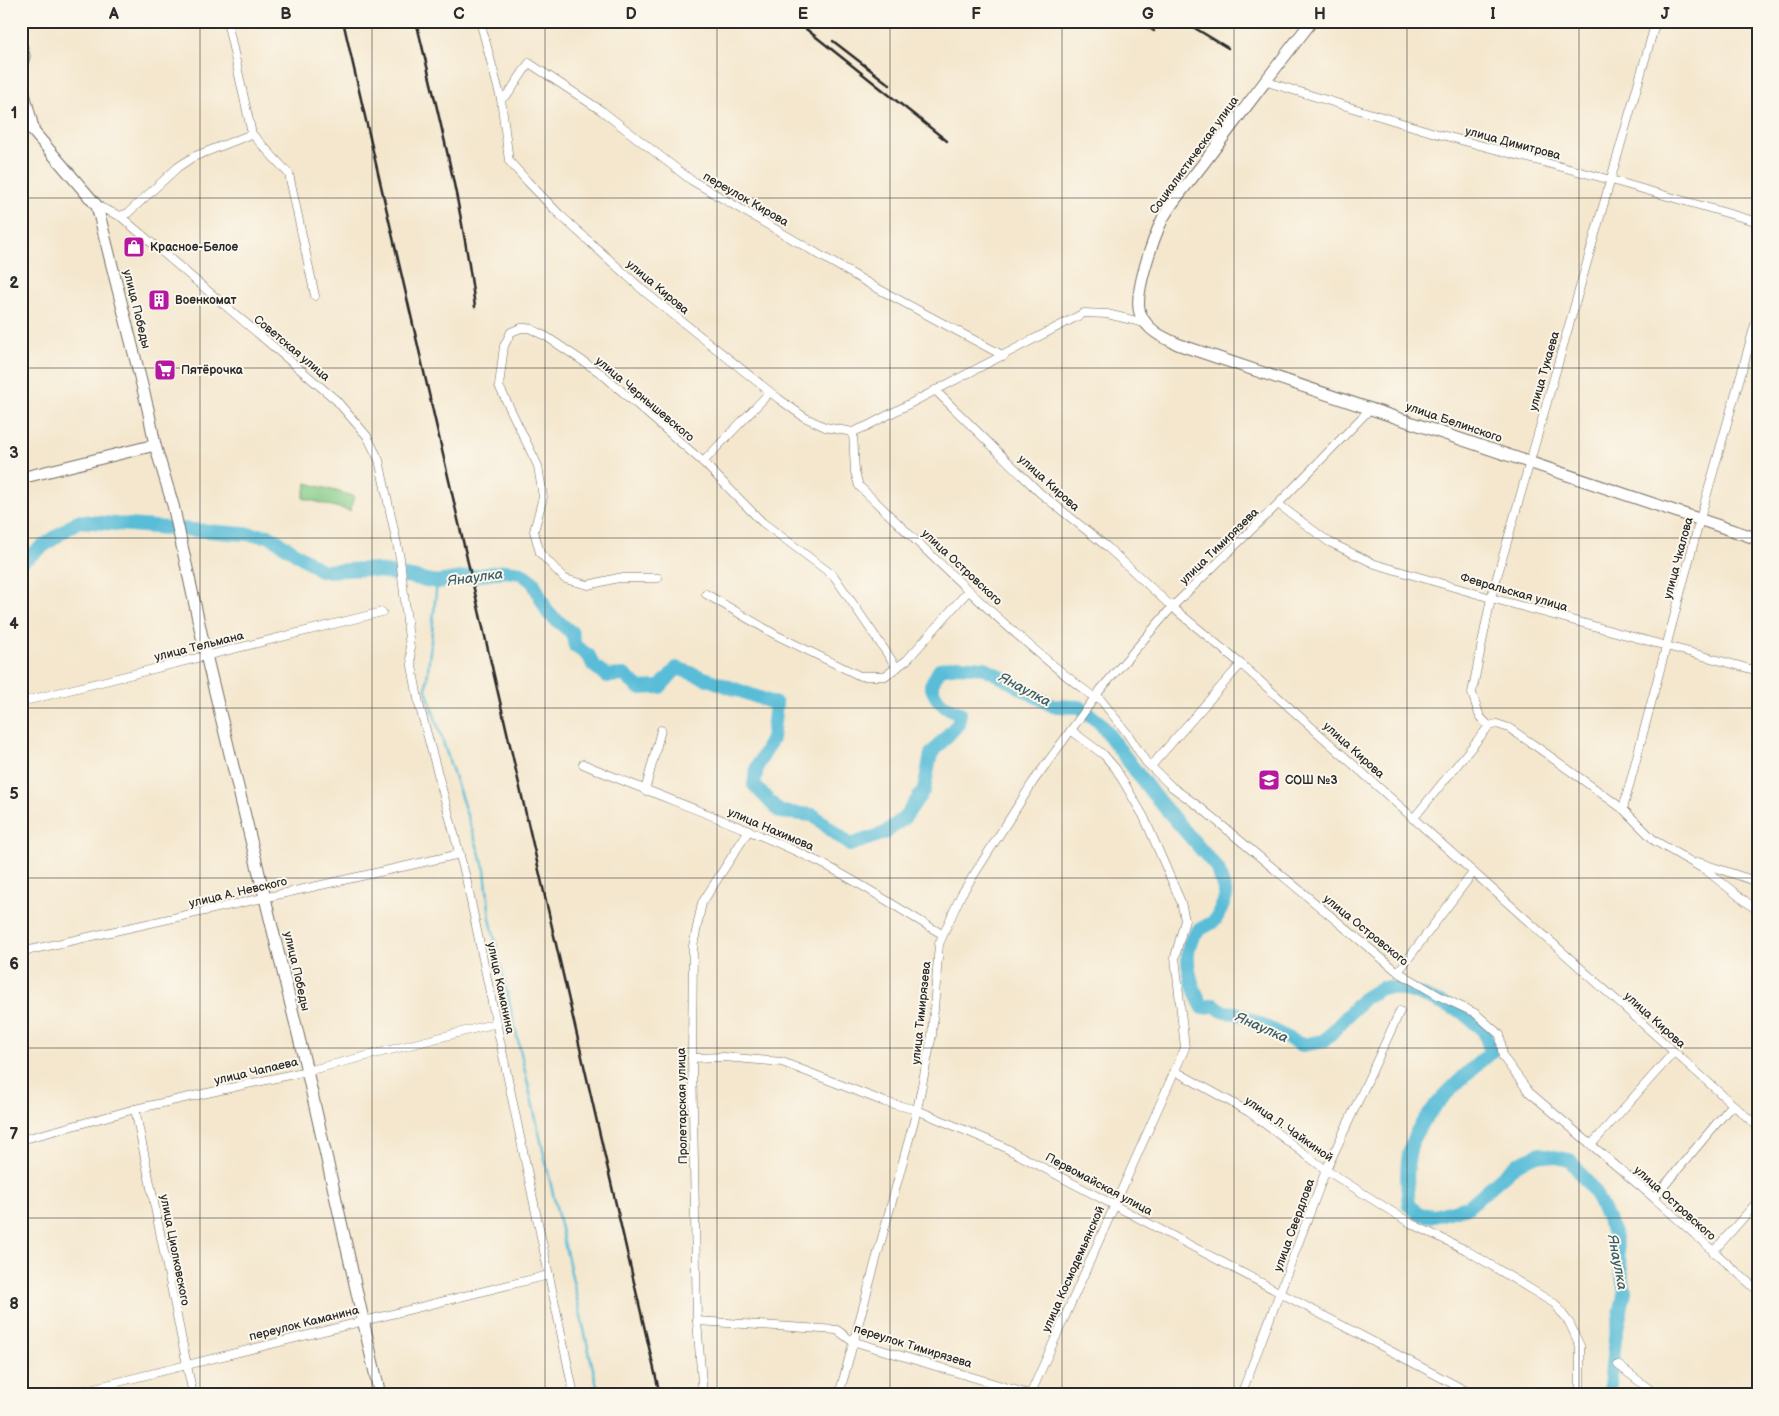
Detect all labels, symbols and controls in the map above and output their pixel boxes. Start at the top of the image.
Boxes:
text: A [108,5,119,24]
text: B [280,5,292,24]
text: C [453,5,465,24]
text: D [625,5,637,24]
text: E [798,5,808,24]
text: F [971,5,981,24]
text: G [1142,5,1154,24]
text: H [1314,5,1326,24]
text: I [1490,5,1496,24]
text: J [1661,5,1670,24]
street label: Социалистическая улица [1147,93,1242,217]
text: 1 [11,104,17,123]
street label: улица Димитрова [1463,124,1562,163]
street label: переулок Кирова [700,169,791,230]
shop icon: Красное-Белое [122,235,146,259]
place label: Красное-Белое [150,240,239,255]
street label: улица Кирова [623,257,692,318]
street label: улица Победы [119,268,154,350]
text: 2 [9,274,19,293]
building icon: Военкомат [147,288,171,312]
place label: Военкомат [175,293,237,308]
street label: Советская улица [250,312,333,385]
street label: улица Тукаева [1526,330,1563,413]
street label: улица Чернышевского [592,354,697,445]
supermarket icon: Пятёрочка [153,358,177,382]
place label: Пятёрочка [181,363,244,378]
street label: улица Белинского [1404,399,1504,446]
text: 3 [9,444,19,463]
street label: улица Кирова [1015,452,1082,515]
street label: улица Тимирязева [1177,505,1262,588]
street label: улица Чкалова [1660,516,1697,601]
street label: улица Островского [918,526,1005,609]
water label: Янаулка [445,565,504,590]
street label: Февральская улица [1458,570,1569,615]
text: 4 [9,615,19,634]
street label: улица Тельмана [153,628,245,665]
water label: Янаулка [995,668,1054,710]
street label: улица Кирова [1320,719,1387,782]
school or university icon: СОШ №3 [1257,768,1281,792]
place label: СОШ №3 [1285,773,1337,788]
text: 5 [9,785,19,804]
street label: улица Нахимова [725,805,816,854]
street label: улица А. Невского [188,874,289,911]
street label: улица Островского [1320,892,1411,969]
street label: улица Победы [280,930,313,1012]
street label: улица Каманина [483,941,518,1035]
text: 6 [9,955,19,974]
street label: улица Тимирязева [909,961,934,1066]
street label: улица Кирова [1621,989,1688,1052]
water label: Янаулка [1232,1008,1291,1047]
street label: Пролетарская улица [674,1047,691,1165]
street label: улица Чапаева [213,1055,300,1088]
street label: улица Л. Чайкиной [1242,1093,1336,1166]
text: 7 [10,1125,19,1144]
street label: Первомайская улица [1043,1150,1155,1219]
street label: улица Островского [1631,1163,1719,1244]
street label: улица Свердлова [1271,1177,1318,1274]
street label: улица Циолковского [156,1193,193,1307]
street label: улица Космодемьянской [1039,1204,1108,1335]
water label: Янаулка [1604,1232,1631,1291]
text: 8 [9,1295,19,1314]
street label: переулок Каманина [248,1303,361,1344]
street label: переулок Тимирязева [852,1321,974,1372]

